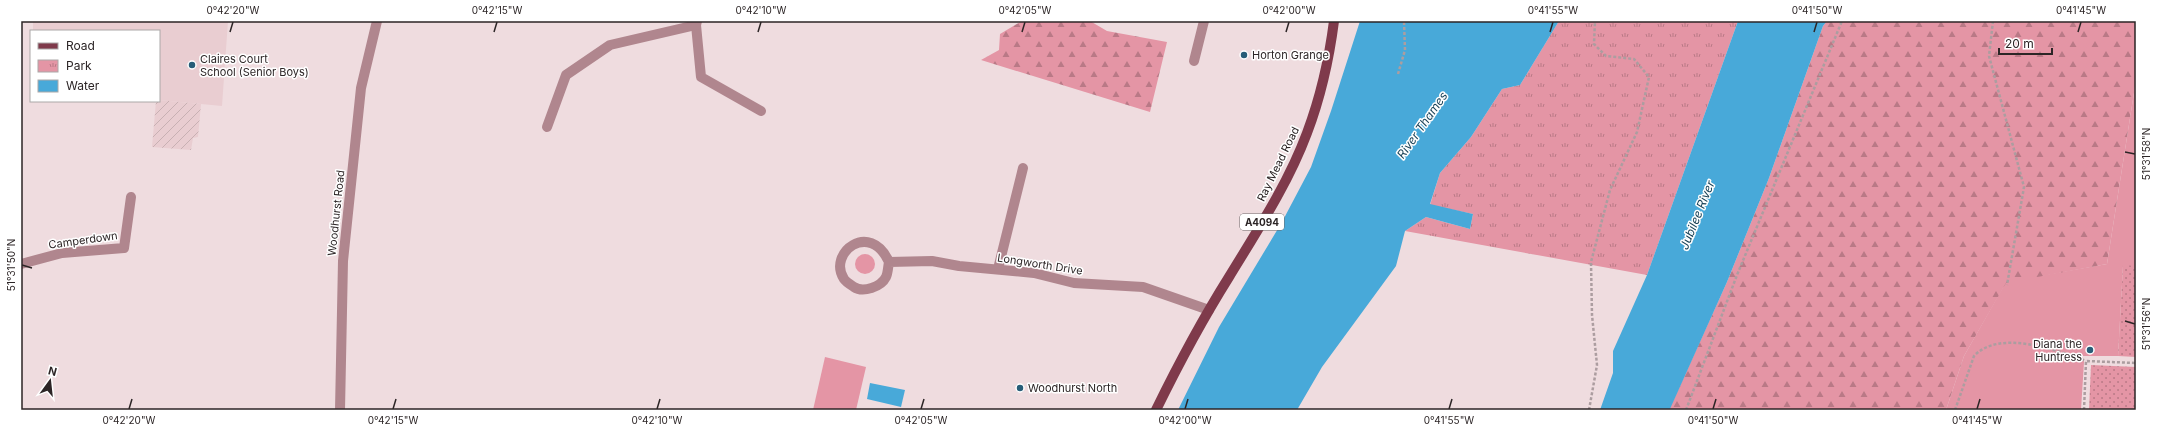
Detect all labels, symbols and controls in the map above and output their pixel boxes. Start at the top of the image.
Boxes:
text: 0°42'20"W [207,4,260,16]
text: 0°42'15"W [472,4,522,16]
text: 0°42'10"W [736,4,787,16]
text: 0°42'05"W [999,4,1052,16]
text: 0°42'00"W [1262,4,1316,16]
text: 0°41'55"W [1528,4,1578,16]
text: 0°41'50"W [1792,4,1842,16]
text: 0°41'45"W [2056,4,2106,16]
legend [30,30,160,102]
scale bar [1999,30,2052,56]
text: 20 m [2005,36,2034,51]
text: Road [66,38,95,53]
place label: Horton Grange [1252,48,1329,62]
marker: Horton Grange [1239,50,1249,60]
place label: Claires Court School (Senior Boys) [200,52,309,79]
text: Park [66,58,92,73]
marker: Claires Court School (Senior Boys) [187,60,197,70]
text: Water [66,78,100,93]
water label: River Thames [1394,89,1450,161]
street label: Ray Mead Road [1254,124,1302,204]
text: 51°31'58"N [2140,128,2152,180]
street label: Woodhurst Road [325,169,347,257]
water label: Jubilee River [1676,178,1718,252]
road number: A4094 [1240,214,1284,230]
street label: Camperdown [48,228,118,252]
text: 51°31'50"N [5,239,17,291]
street label: Longworth Drive [996,250,1084,278]
text: 51°31'56"N [2140,298,2152,350]
place label: Diana the Huntress [2033,337,2082,364]
marker: Diana the Huntress [2085,345,2095,355]
north arrow [30,361,70,401]
text: N [47,363,58,379]
place label: Woodhurst North [1028,381,1117,395]
marker: Woodhurst North [1015,383,1025,393]
text: 0°42'20"W [103,414,156,426]
text: 0°42'15"W [368,414,418,426]
text: 0°42'10"W [632,414,683,426]
text: 0°42'05"W [895,414,948,426]
text: 0°42'00"W [1158,414,1212,426]
text: 0°41'55"W [1424,414,1474,426]
text: 0°41'50"W [1688,414,1738,426]
text: 0°41'45"W [1952,414,2002,426]

